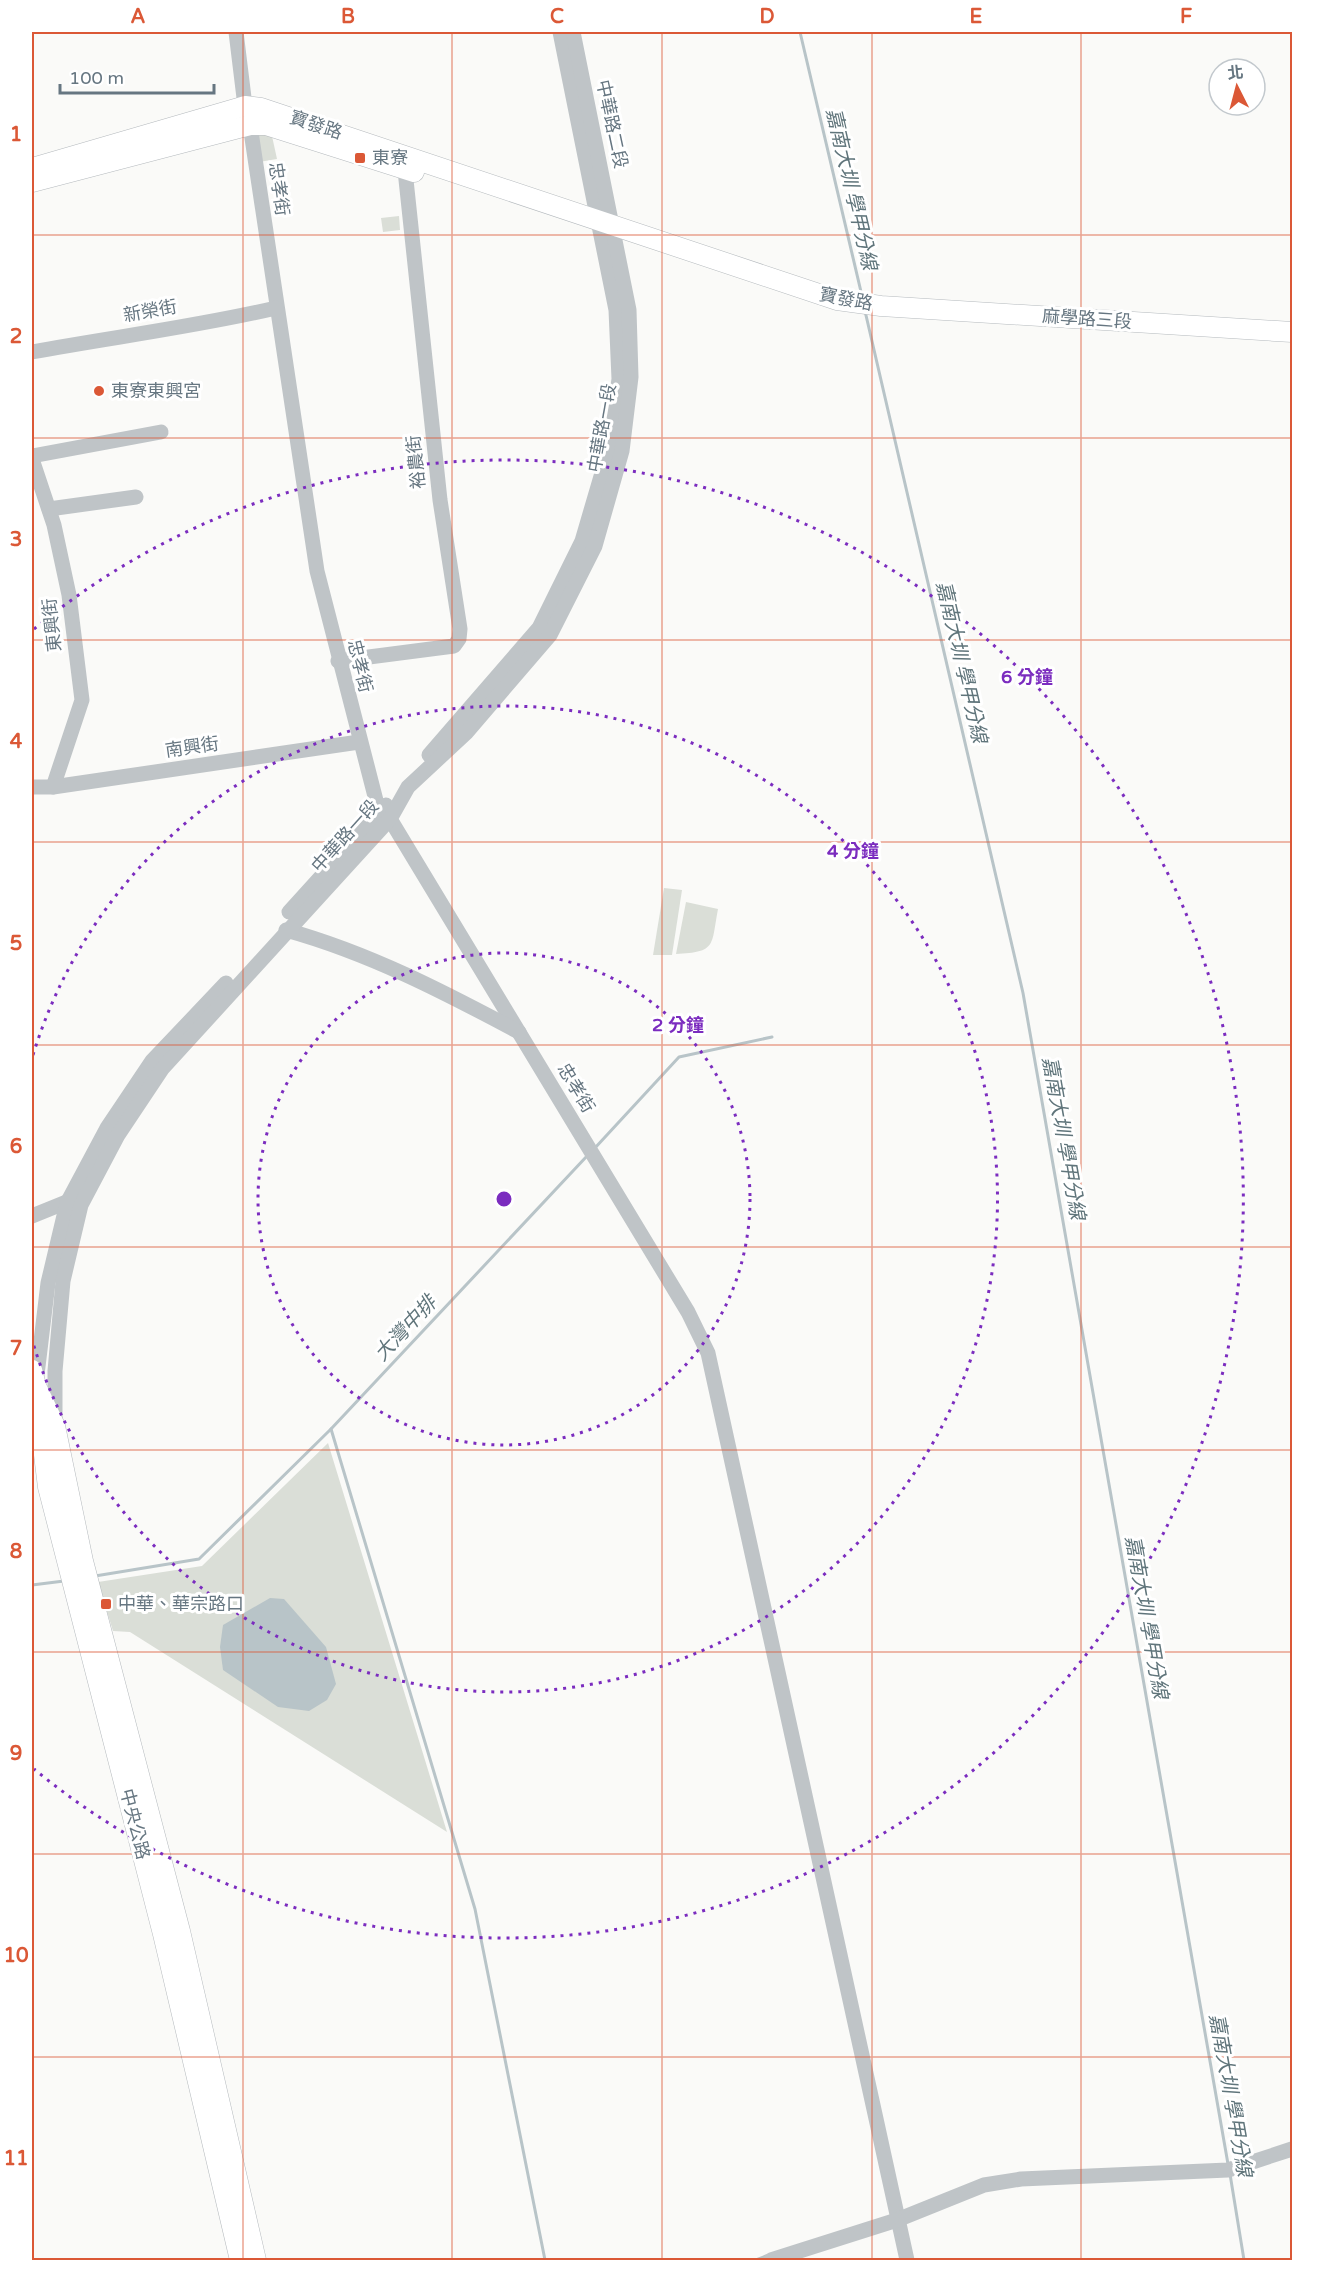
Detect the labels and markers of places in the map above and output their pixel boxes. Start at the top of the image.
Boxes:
place label: 東寮 [372,147,408,169]
marker: 東寮 [353,151,367,165]
place label: 東寮東興宮 [111,380,201,402]
marker: 東寮東興宮 [92,384,106,398]
centre of rings [494,1189,514,1209]
place label: 中華、華宗路口 [118,1593,244,1615]
marker: 中華、華宗路口 [99,1597,113,1611]

